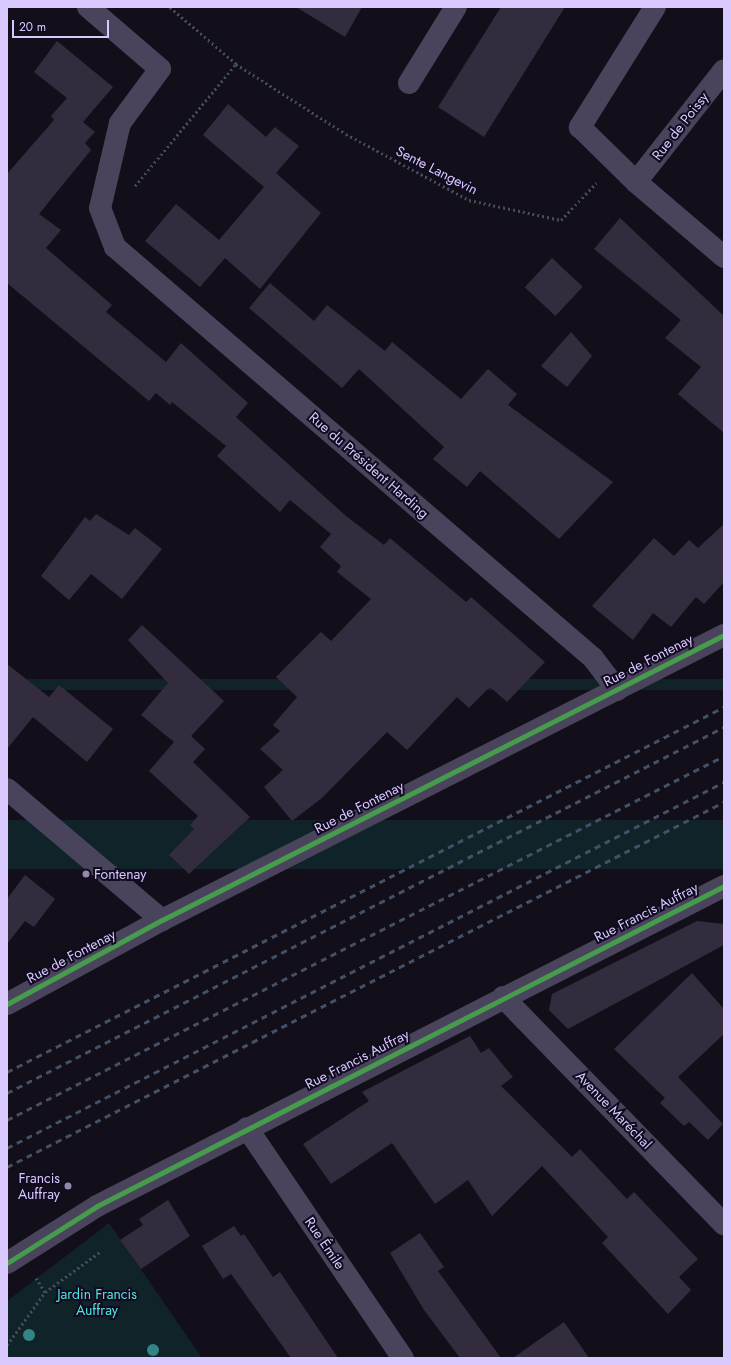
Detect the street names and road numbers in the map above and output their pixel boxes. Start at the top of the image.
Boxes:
street label: Rue de Poissy [648,89,712,163]
street label: Sente Langevin [393,142,481,198]
street label: Rue du Président Harding [306,408,432,522]
street label: Rue de Fontenay [600,630,696,690]
street label: Rue de Fontenay [311,777,407,837]
street label: Rue Francis Auffray [591,879,701,945]
street label: Rue de Fontenay [24,926,118,986]
street label: Rue Francis Auffray [302,1026,412,1092]
street label: Avenue Maréchal [573,1068,655,1152]
street label: Rue Émile [301,1214,349,1272]

